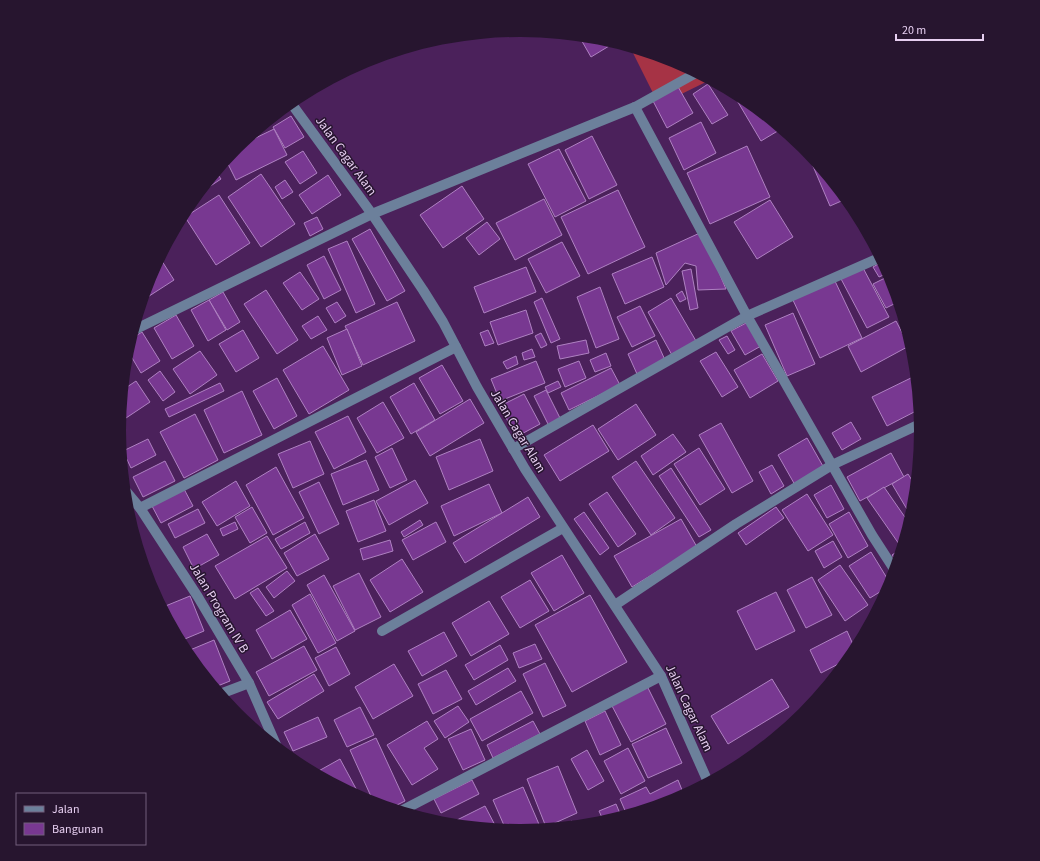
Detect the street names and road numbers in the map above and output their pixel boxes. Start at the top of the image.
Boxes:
street label: Jalan Cagar Alam [311,113,381,199]
street label: Jalan Cagar Alam [486,386,550,476]
street label: Jalan Program IV B [185,560,253,657]
street label: Jalan Cagar Alam [661,662,717,754]

